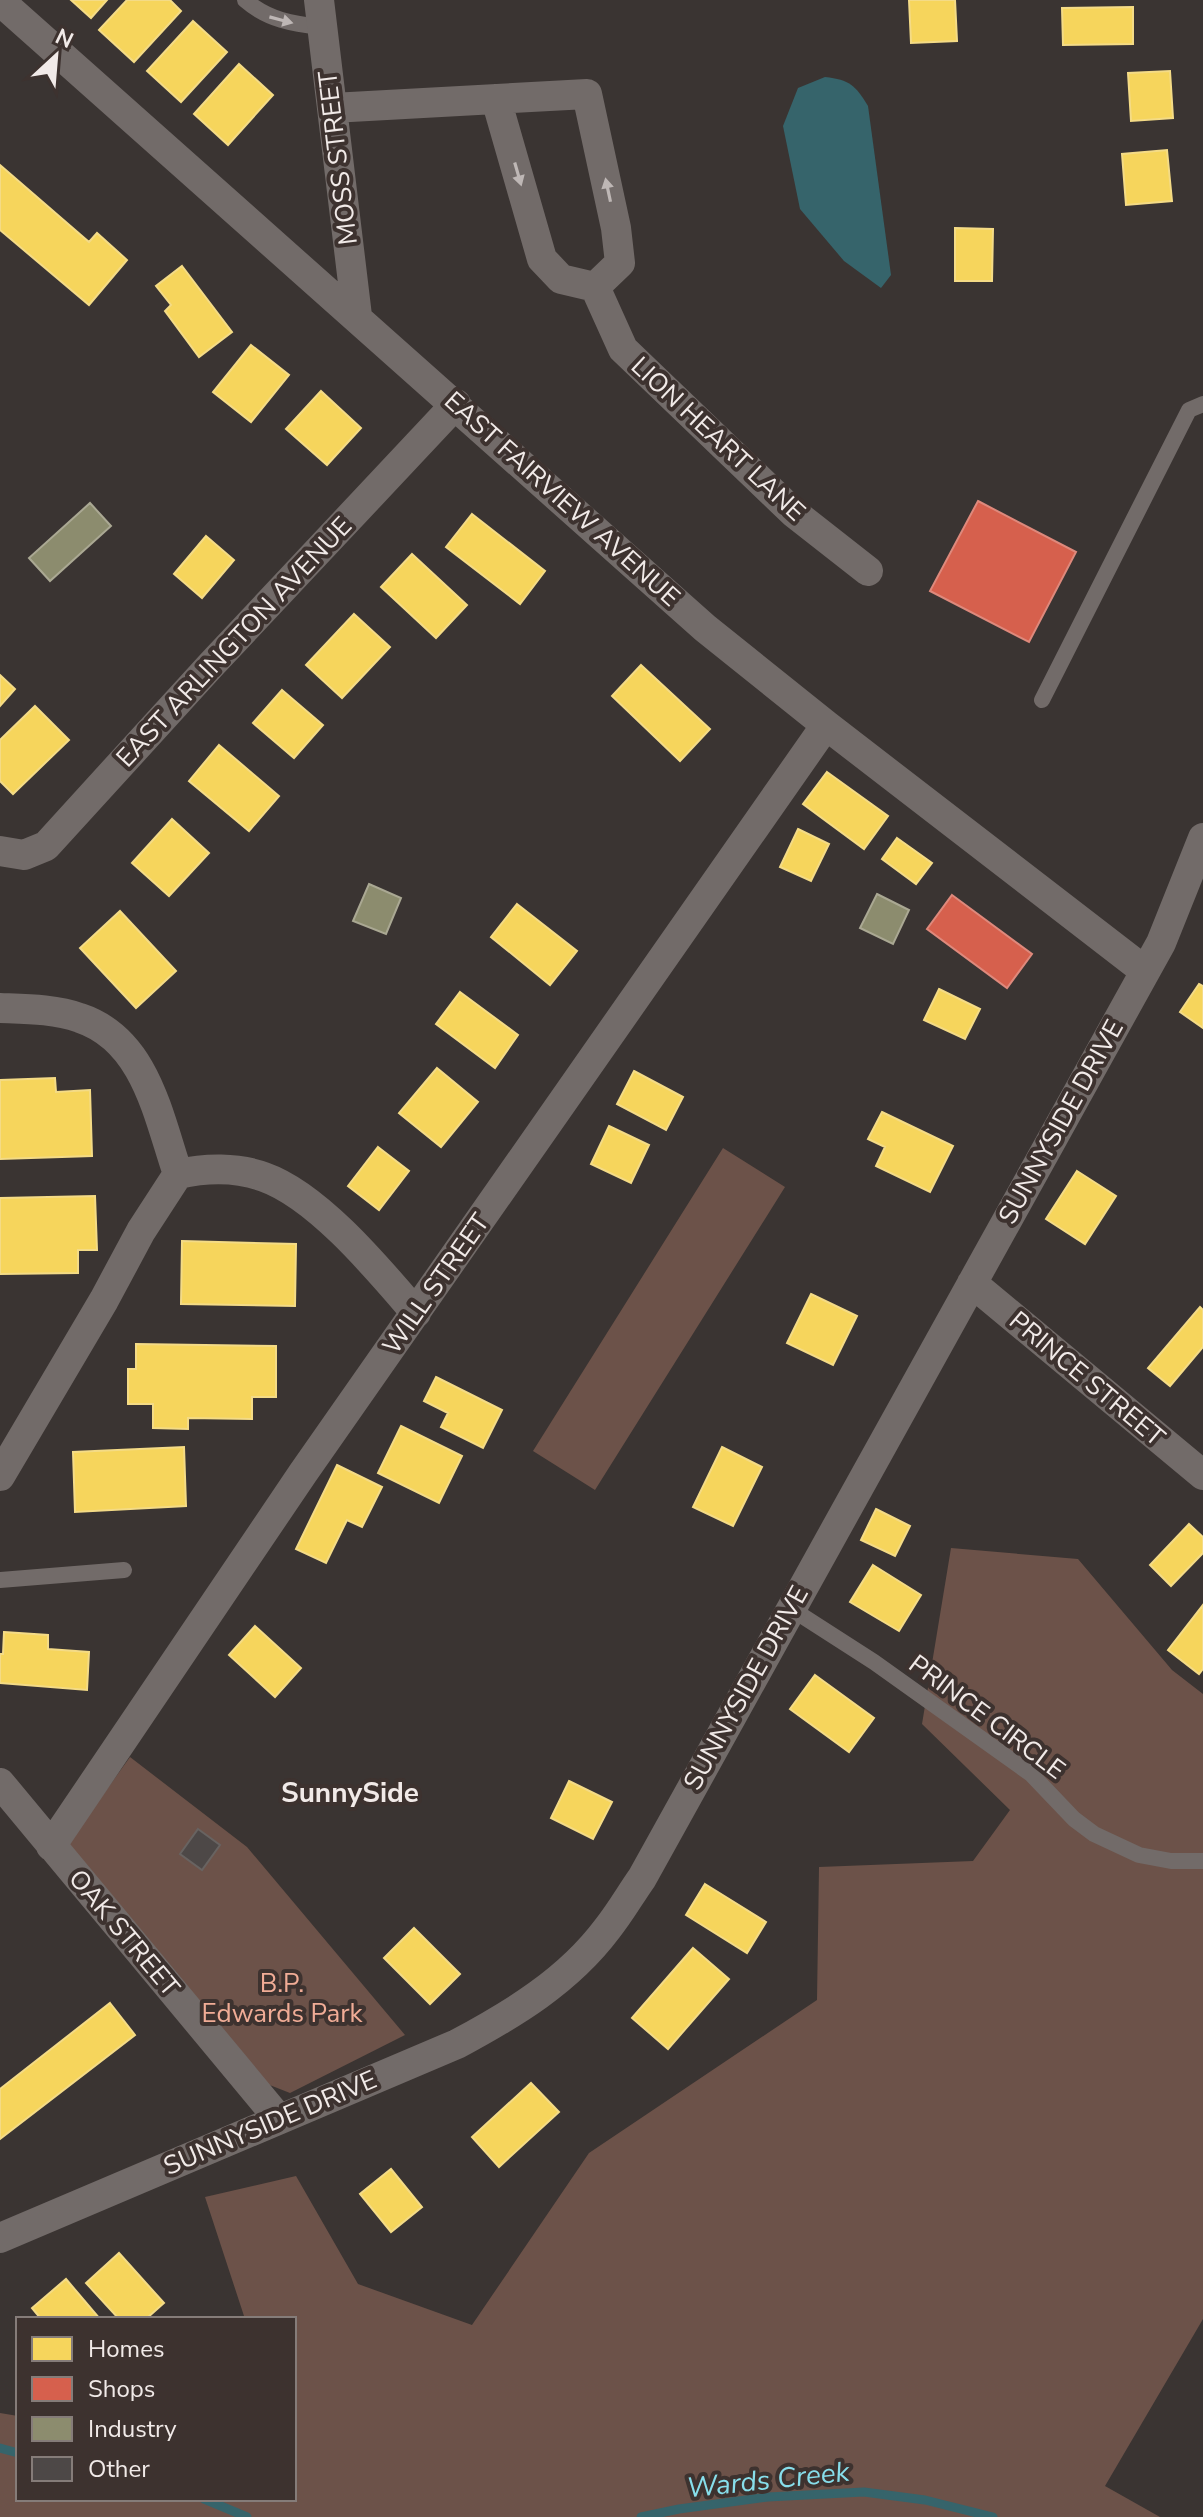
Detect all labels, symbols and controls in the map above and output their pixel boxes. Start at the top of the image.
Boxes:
one-way arrow [269,14,294,26]
north arrow [16,16,96,96]
text: N [50,22,78,56]
street label: MOSS STREET [310,69,366,247]
one-way arrow [512,161,524,186]
one-way arrow [601,177,614,202]
street label: LION HEART LANE [623,349,813,529]
street label: EAST FAIRVIEW AVENUE [437,384,687,614]
street label: EAST ARLINGTON AVENUE [108,509,360,775]
street label: SUNNYSIDE DRIVE [990,1014,1132,1230]
street label: WILL STREET [374,1206,498,1361]
street label: PRINCE STREET [1002,1303,1173,1455]
street label: SUNNYSIDE DRIVE [675,1580,817,1796]
street label: PRINCE CIRCLE [902,1647,1072,1787]
district label: SunnySide [281,1774,419,1812]
street label: OAK STREET [61,1862,188,2004]
park label: B.P. Edwards Park [201,1966,363,2031]
street label: SUNNYSIDE DRIVE [158,2062,382,2184]
legend [16,2317,296,2501]
text: Homes [88,2333,164,2365]
text: Shops [88,2373,155,2405]
text: Industry [88,2413,177,2445]
water label: Wards Creek [685,2452,852,2507]
text: Other [88,2453,150,2485]

